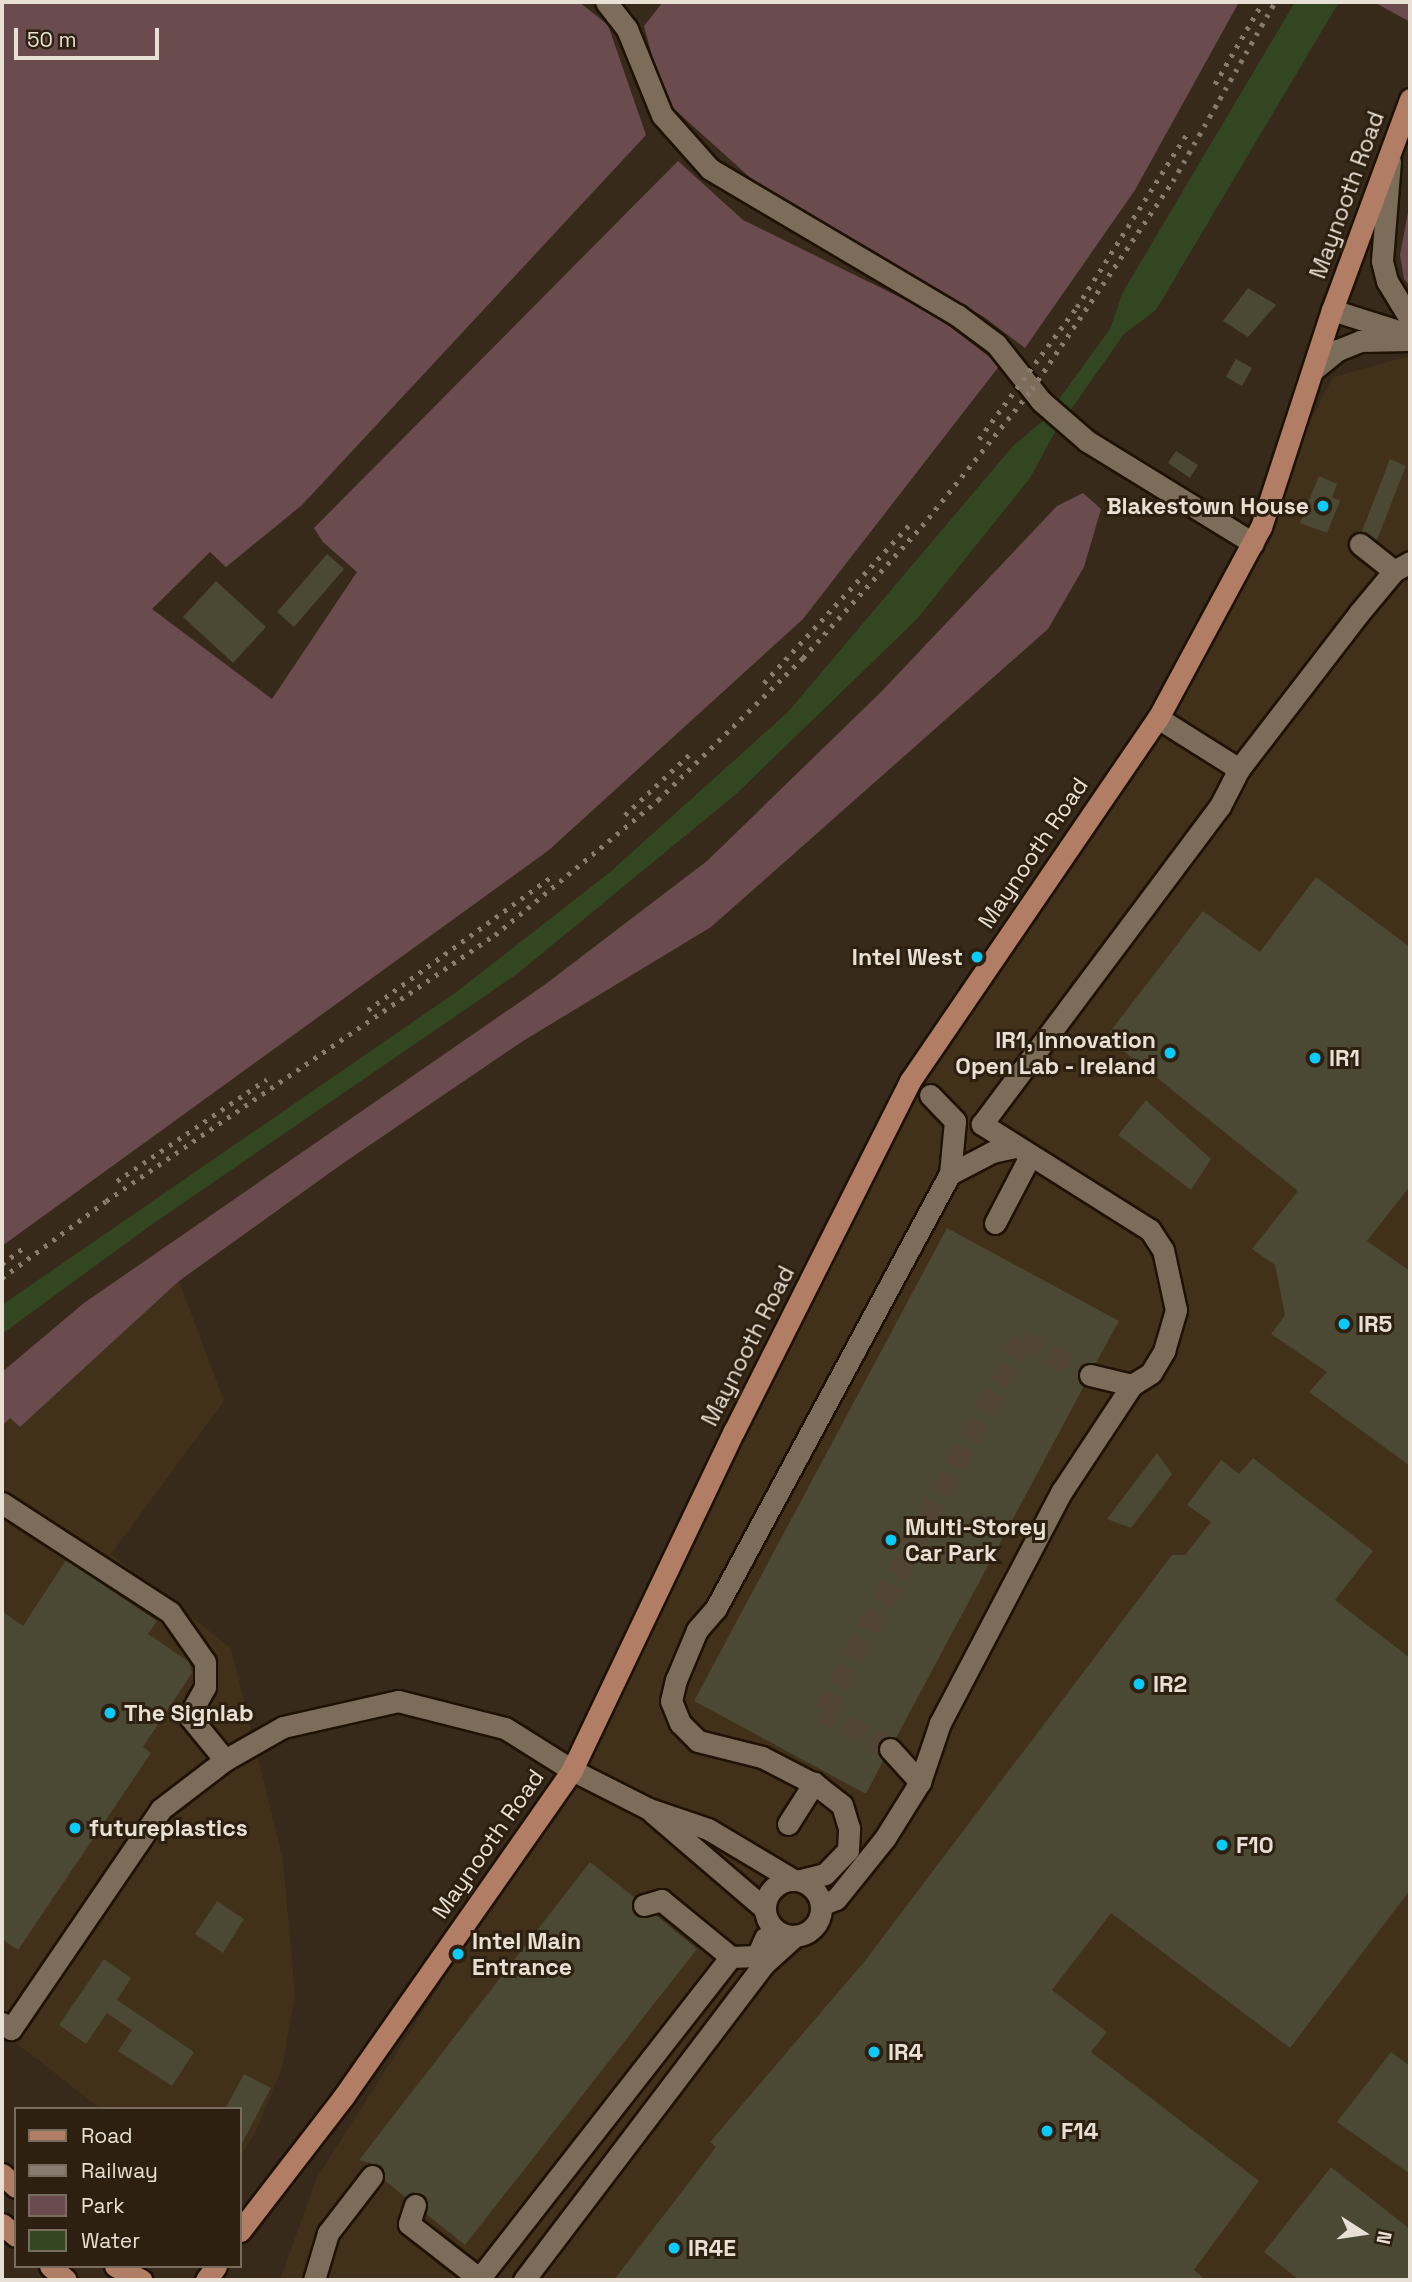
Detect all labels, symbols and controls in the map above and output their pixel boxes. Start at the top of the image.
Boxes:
scale bar [18,14,163,58]
text: 50 m [27,26,77,53]
street label: Maynooth Road [1304,108,1390,282]
place label: Blakestown House [1106,492,1309,520]
marker: Blakestown House [1315,498,1331,514]
street label: Maynooth Road [972,772,1094,934]
place label: Intel West [852,943,963,971]
marker: Intel West [969,949,985,965]
place label: IR1, Innovation Open Lab - Ireland [954,1026,1156,1080]
place label: IR1 [1329,1044,1360,1072]
marker: IR1, Innovation Open Lab - Ireland [1162,1045,1178,1061]
marker: IR1 [1307,1050,1323,1066]
street label: Maynooth Road [696,1261,800,1431]
place label: IR5 [1358,1310,1392,1338]
marker: IR5 [1336,1316,1352,1332]
place label: Multi-Storey Car Park [905,1513,1046,1567]
marker: Multi-Storey Car Park [883,1532,899,1548]
place label: IR2 [1153,1670,1187,1698]
marker: IR2 [1131,1676,1147,1692]
place label: The Signlab [124,1699,254,1727]
marker: The Signlab [102,1705,118,1721]
street label: Maynooth Road [426,1764,550,1924]
place label: futureplastics [89,1814,248,1842]
marker: futureplastics [67,1820,83,1836]
place label: F10 [1236,1831,1274,1859]
marker: F10 [1214,1837,1230,1853]
place label: Intel Main Entrance [472,1927,581,1981]
marker: Intel Main Entrance [450,1946,466,1962]
place label: IR4 [888,2038,923,2066]
marker: IR4 [866,2044,882,2060]
legend [14,2107,242,2268]
place label: F14 [1061,2117,1098,2145]
text: Road [81,2122,133,2149]
marker: F14 [1039,2123,1055,2139]
text: Railway [81,2157,158,2184]
text: Park [81,2192,125,2219]
north arrow [1328,2198,1398,2268]
text: Water [81,2227,140,2254]
text: N [1370,2229,1398,2246]
place label: IR4E [688,2234,736,2262]
marker: IR4E [666,2240,682,2256]

